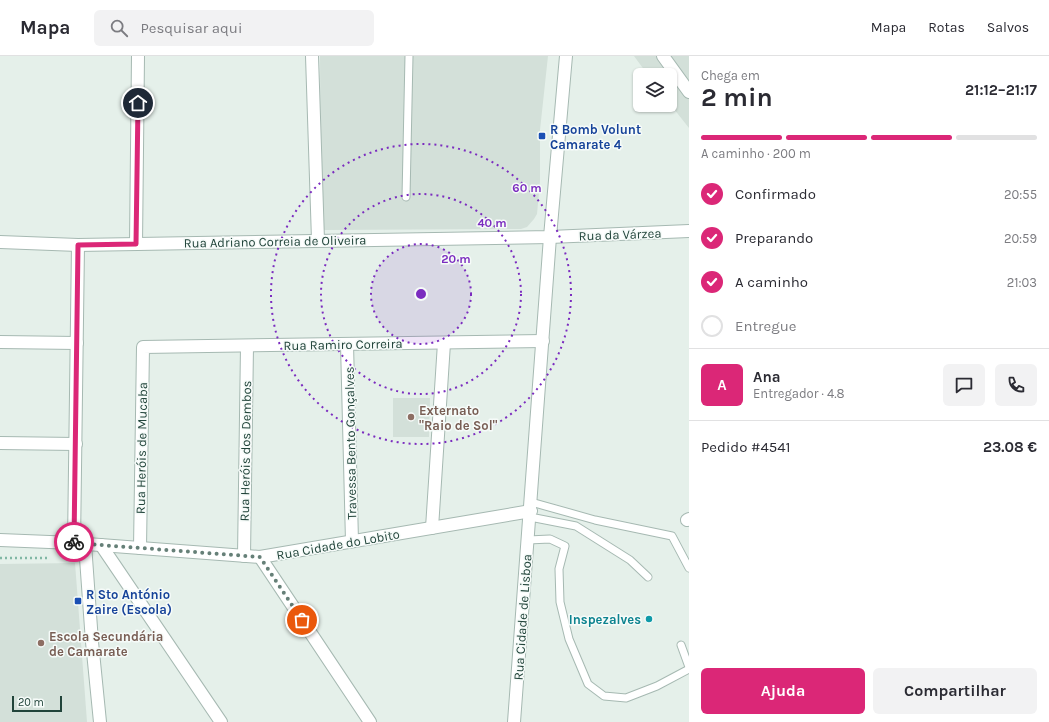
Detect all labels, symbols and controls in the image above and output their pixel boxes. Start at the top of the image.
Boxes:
search box [94,10,374,46]
text: Mapa [20,17,70,39]
icon: search [108,17,130,39]
text: Pesquisar aqui [140,19,242,37]
text: Mapa [871,19,906,36]
text: Rotas [928,19,965,36]
text: Salvos [987,19,1029,36]
map controls [633,68,677,112]
button: layers [633,68,677,112]
text: Chega em [701,68,760,83]
text: 21:12–21:17 [965,81,1037,99]
text: 2 min [701,82,773,113]
pin [121,86,155,120]
icon: home [127,92,149,114]
place label: R Bomb Volunt Camarate 4 [550,122,641,152]
marker: R Bomb Volunt Camarate 4 [537,131,547,141]
text: A caminho · 200 m [701,146,811,161]
text: 60 m [512,181,542,195]
icon: check [701,183,723,205]
text: Confirmado [735,185,816,203]
text: 20:55 [1004,187,1037,202]
text: 40 m [477,216,507,230]
street label: Rua da Várzea [578,226,662,243]
icon: check [701,227,723,249]
text: Preparando [735,229,813,247]
text: 20:59 [1004,231,1037,246]
street label: Rua Adriano Correia de Oliveira [184,232,366,251]
text: 20 m [441,252,471,266]
icon: check [701,271,723,293]
text: A caminho [735,273,808,291]
text: 21:03 [1007,275,1037,290]
centre of rings [414,287,428,301]
text: Entregue [735,317,797,335]
street label: Rua Ramiro Correira [283,336,403,353]
button: chat [943,364,985,406]
button: phone [995,364,1037,406]
street label: Travessa Bento Gonçalves [342,366,359,520]
text: Ana [753,368,781,386]
text: A [717,376,727,394]
street label: Rua Heróis dos Dembos [237,380,254,522]
street label: Rua Heróis de Mucaba [133,382,150,514]
text: Entregador · 4.8 [753,386,844,401]
place label: Externato "Raio de Sol" [419,403,498,433]
marker: Externato "Raio de Sol" [406,412,416,422]
text: Pedido #4541 [701,438,791,456]
text: 23.08 € [983,438,1037,456]
courier [54,522,94,562]
street label: Rua Cidade do Lobito [275,526,401,563]
icon: bike [63,531,85,553]
street label: Rua Cidade de Lisboa [511,553,534,681]
place label: R Sto António Zaire (Escola) [86,587,172,617]
marker: R Sto António Zaire (Escola) [73,596,83,606]
pin [285,603,319,637]
icon: bag [291,609,313,631]
place label: Inspezalves [569,612,641,627]
marker: Inspezalves [644,614,654,624]
place label: Escola Secundária de Camarate [49,629,163,659]
marker: Escola Secundária de Camarate [36,638,46,648]
button: Ajuda [701,668,865,714]
button: Compartilhar [873,668,1037,714]
scale bar [12,694,62,713]
text: 20 m [18,696,44,709]

